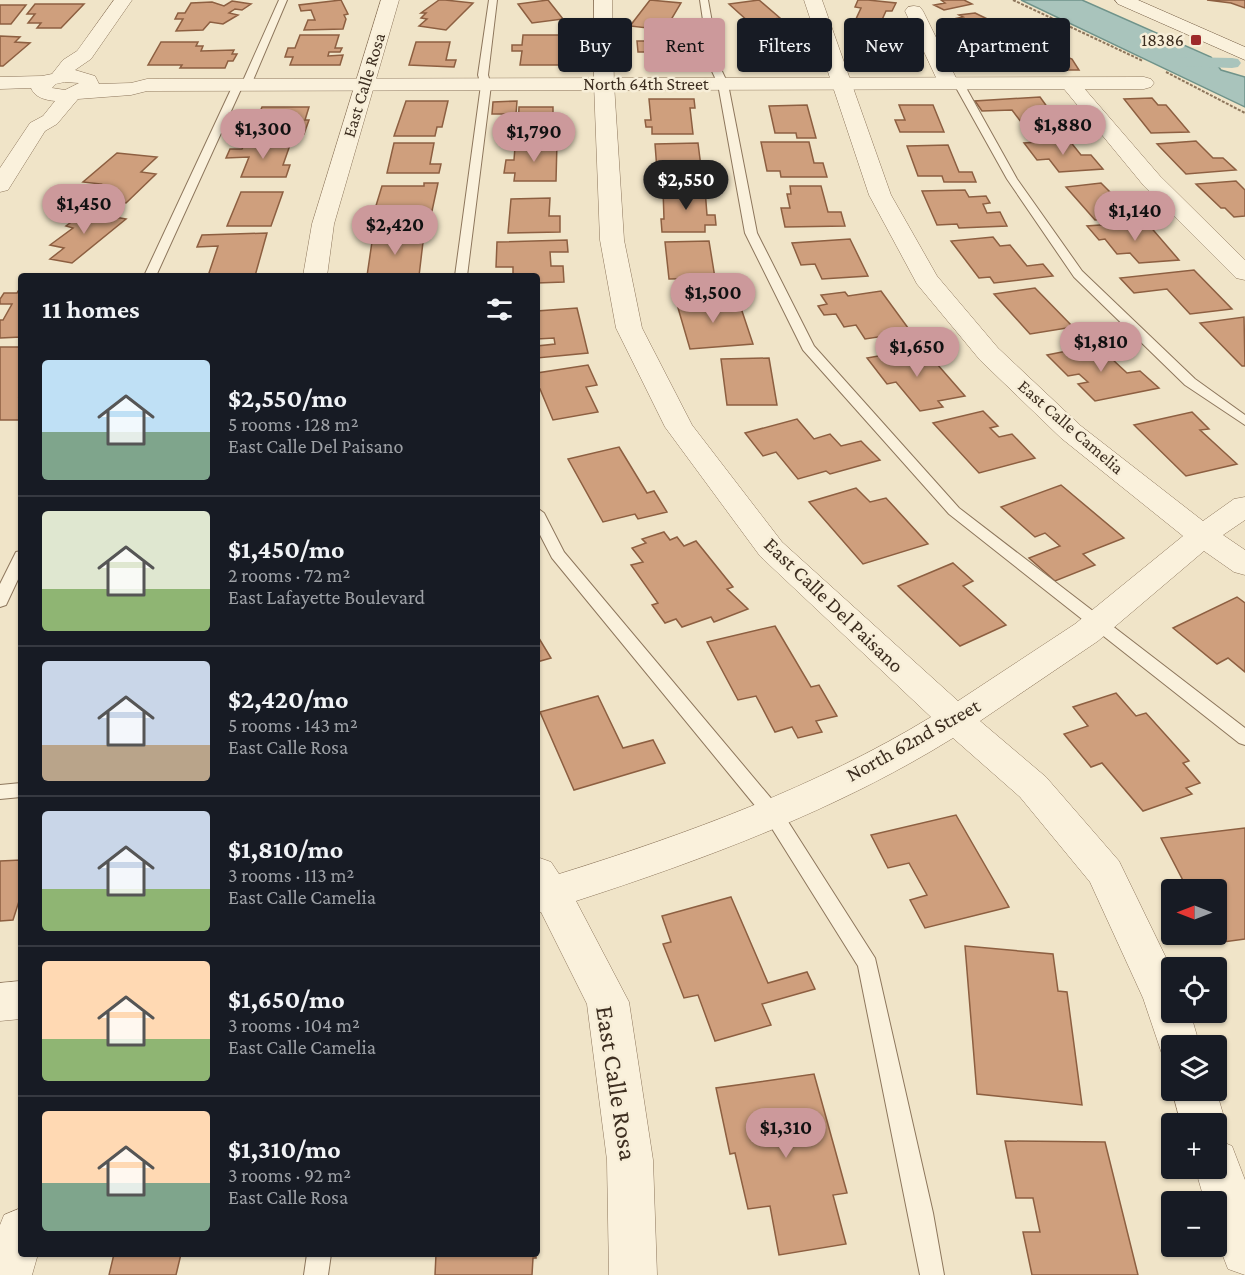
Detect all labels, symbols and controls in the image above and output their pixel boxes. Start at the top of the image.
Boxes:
chip: Buy [558,18,632,72]
chip: Rent [644,18,725,72]
chip: Filters [737,18,832,72]
chip: New [844,18,924,72]
chip: Apartment [936,18,1070,72]
street label: East Calle Rosa [339,30,389,140]
place label: 18386 [1141,30,1184,50]
marker: 18386 [1189,33,1203,47]
street label: North 64th Street [583,74,710,94]
pin: $1,880 [1014,105,1112,156]
pin: $1,300 [214,109,312,160]
pin: $1,790 [485,112,583,163]
text: $1,880 [1034,113,1092,135]
text: $1,300 [234,117,292,139]
text: $1,790 [506,120,562,142]
pin: $2,550 [637,160,735,211]
text: $2,550 [657,168,715,190]
pin: $1,450 [35,184,133,235]
pin: $1,140 [1086,191,1184,242]
text: $1,450 [56,192,112,214]
text: $1,140 [1108,199,1162,221]
pin: $2,420 [346,205,444,256]
text: $2,420 [366,213,424,235]
pin: $1,500 [664,273,762,324]
text: $1,500 [684,281,742,303]
icon: filters [483,293,516,326]
text: 11 homes [42,295,140,324]
pin: $1,810 [1052,322,1150,373]
pin: $1,650 [868,327,966,378]
text: $1,810 [1074,330,1128,352]
text: $1,650 [889,335,945,357]
street label: East Calle Camelia [1014,376,1128,478]
icon: home [90,384,162,456]
text: $2,550/mo [228,384,347,413]
text: 5 rooms · 128 m² [228,413,359,435]
text: East Calle Del Paisano [228,435,403,457]
street label: East Calle Del Paisano [759,532,909,678]
icon: home [90,535,162,607]
text: $1,450/mo [228,535,345,564]
text: 2 rooms · 72 m² [228,564,350,586]
text: East Lafayette Boulevard [228,586,425,608]
icon: home [90,685,162,757]
text: $2,420/mo [228,685,349,714]
street label: North 62nd Street [842,693,985,787]
text: 5 rooms · 143 m² [228,714,358,736]
text: East Calle Rosa [228,736,348,758]
icon: home [90,835,162,907]
text: $1,810/mo [228,835,343,864]
text: 3 rooms · 113 m² [228,864,354,886]
north arrow [1161,879,1227,945]
map controls [1161,879,1227,1257]
text: East Calle Camelia [228,886,376,908]
button: locate [1161,957,1227,1023]
icon: home [90,985,162,1057]
text: $1,650/mo [228,985,345,1014]
street label: East Calle Rosa [590,1004,643,1163]
text: 3 rooms · 104 m² [228,1014,360,1036]
button: layers [1161,1035,1227,1101]
text: East Calle Camelia [228,1036,376,1058]
pin: $1,310 [737,1108,835,1159]
button: + [1161,1113,1227,1179]
text: $1,310 [760,1116,812,1138]
icon: home [90,1135,162,1207]
text: $1,310/mo [228,1135,341,1164]
text: 3 rooms · 92 m² [228,1164,351,1186]
text: East Calle Rosa [228,1186,348,1208]
button: − [1161,1191,1227,1257]

